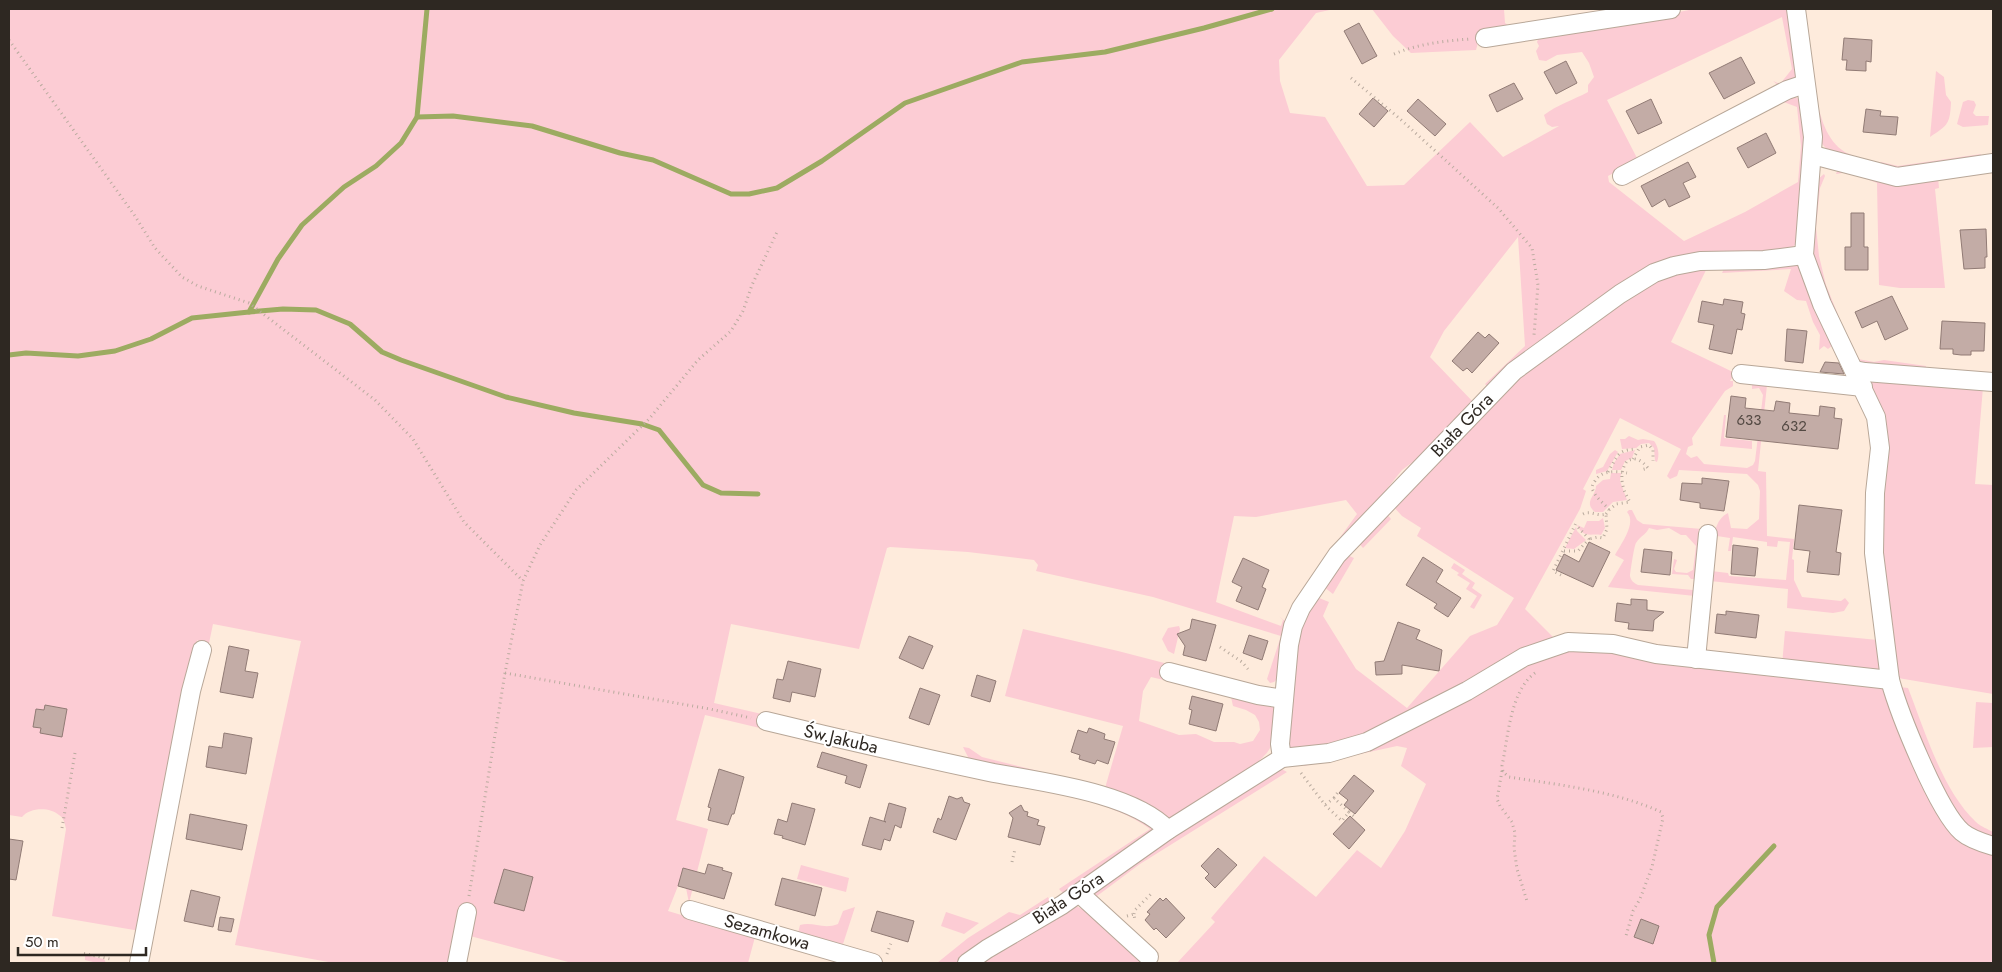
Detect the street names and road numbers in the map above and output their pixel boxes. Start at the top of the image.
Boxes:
street label: Biała Góra [1425,387,1499,463]
street label: Św.Jakuba [801,718,881,760]
street label: Biała Góra [1027,865,1109,931]
street label: Sezamkowa [721,907,813,957]

